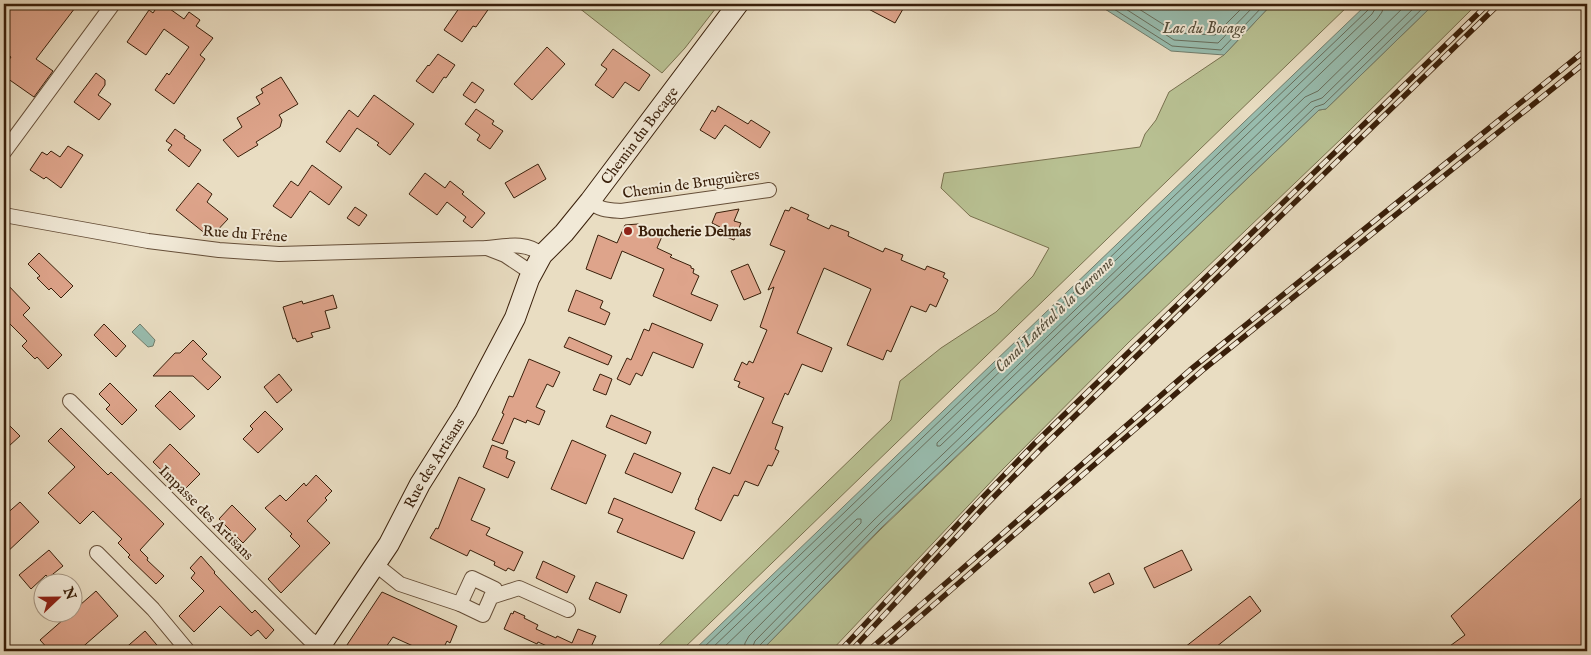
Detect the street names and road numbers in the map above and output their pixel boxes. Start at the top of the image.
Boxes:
street label: Chemin du Bocage [596,83,682,188]
street label: Chemin de Bruguières [621,165,761,203]
street label: Rue du Frêne [202,222,288,246]
street label: Rue des Artisans [400,414,469,511]
street label: Impasse des Artisans [155,462,257,564]

